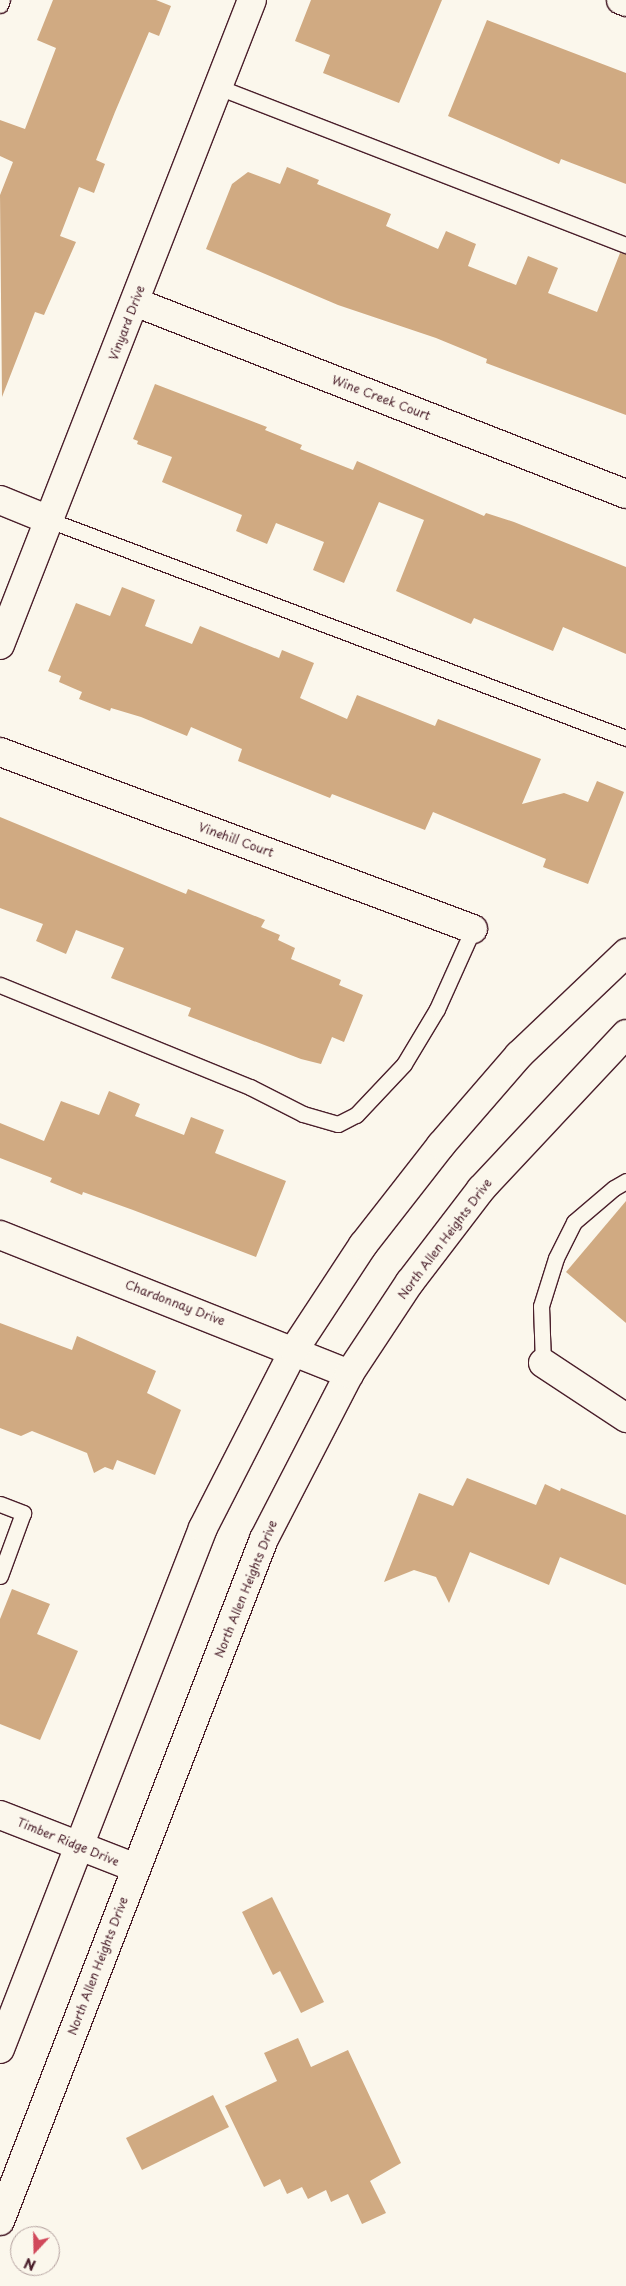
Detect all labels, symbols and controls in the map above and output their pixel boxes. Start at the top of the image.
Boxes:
street label: Vinyard Drive [106,283,148,363]
street label: Wine Creek Court [329,372,433,424]
street label: Vinehill Court [197,820,275,860]
street label: North Allen Heights Drive [394,1175,496,1303]
street label: Chardonnay Drive [123,1277,227,1329]
street label: North Allen Heights Drive [211,1517,281,1661]
street label: Timber Ridge Drive [14,1815,122,1869]
street label: North Allen Heights Drive [65,1894,131,2038]
north arrow [10,2226,60,2276]
text: N [21,2253,39,2276]

